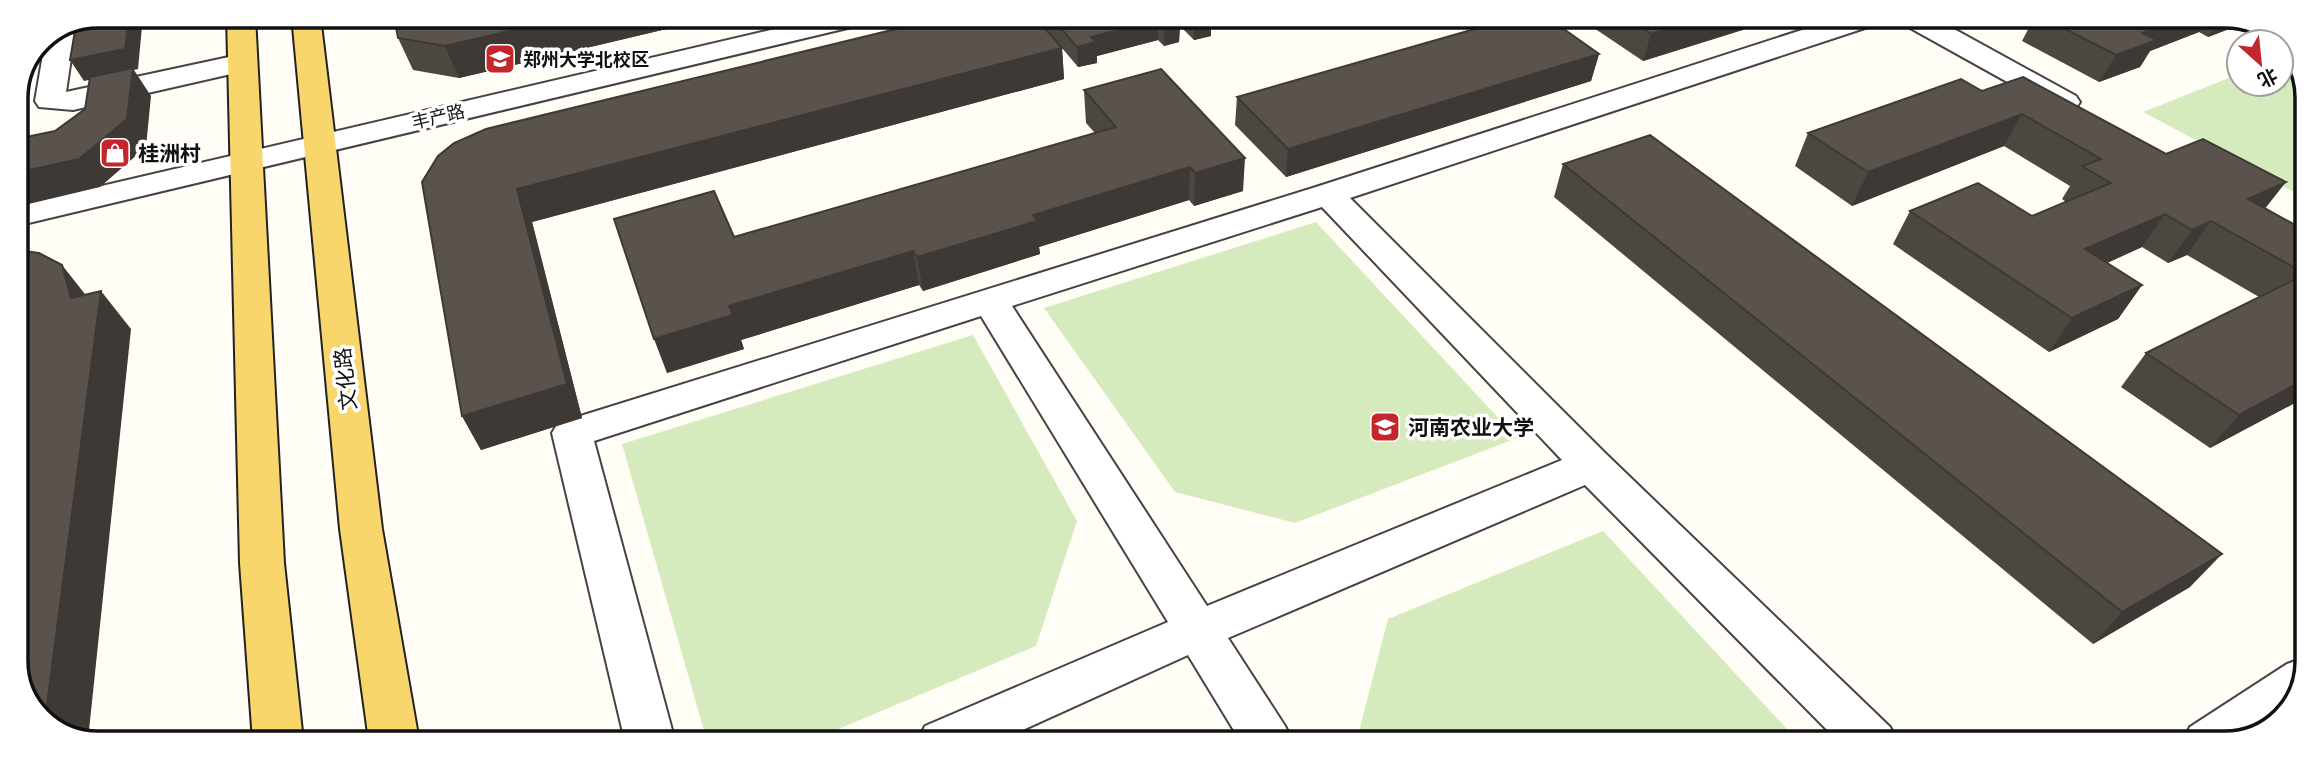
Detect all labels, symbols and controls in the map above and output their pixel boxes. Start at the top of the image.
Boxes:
north arrow [2225,28,2295,98]
school or university icon: 郑州大学北校区 [483,42,517,76]
place label: 郑州大学北校区 [523,47,649,71]
text: 北 [2254,63,2282,94]
street label: 丰产路 [409,98,467,134]
shop icon: 桂洲村 [98,136,132,170]
place label: 桂洲村 [138,139,201,167]
street label: 文化路 [328,346,362,412]
school or university icon: 河南农业大学 [1368,410,1402,444]
place label: 河南农业大学 [1408,413,1534,441]

